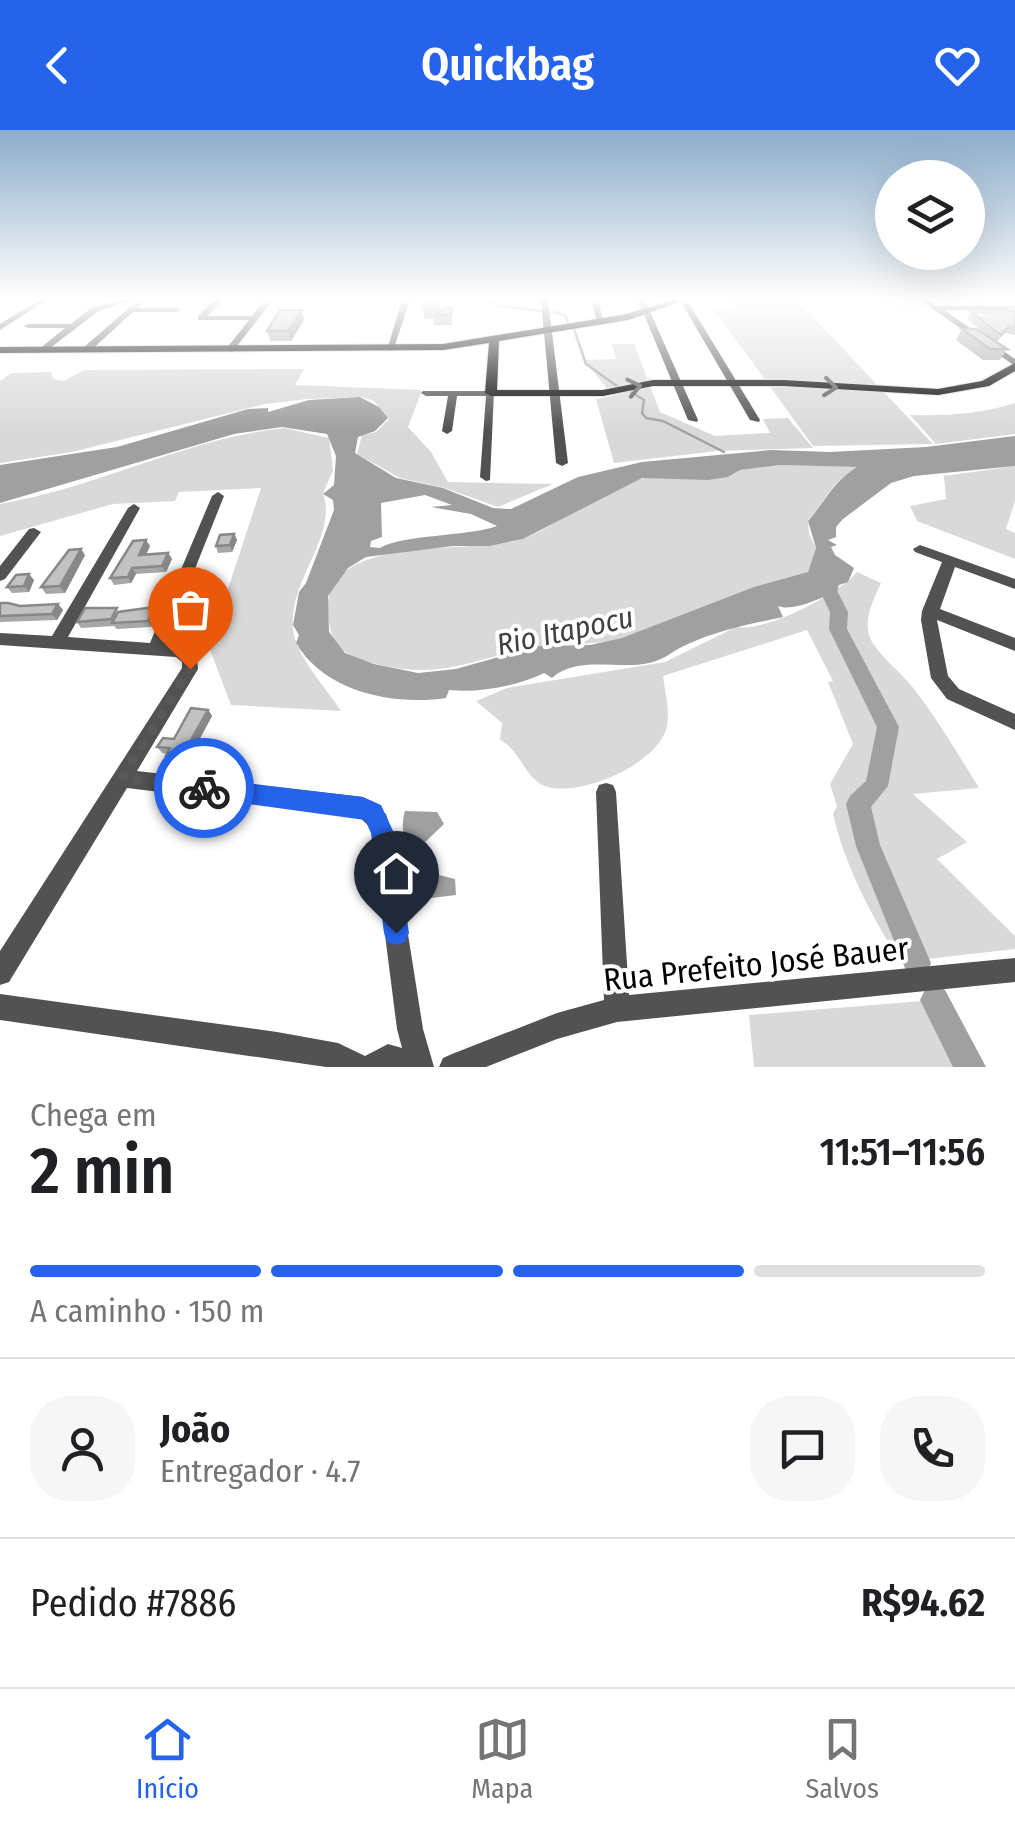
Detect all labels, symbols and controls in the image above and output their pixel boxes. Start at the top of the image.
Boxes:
icon: back [30,38,85,93]
text: Quickbag [421,38,594,92]
icon: heart [930,38,985,93]
map controls [875,160,985,270]
button: layers [875,160,985,270]
one-way arrow [823,376,839,397]
one-way arrow [625,378,642,399]
pin [148,567,233,670]
icon: bag [163,582,218,637]
water label: Rio Itapocu [493,599,637,663]
courier [154,738,254,838]
icon: bike [177,761,232,816]
pin [354,831,439,934]
icon: home [369,846,424,901]
street label: Rua Prefeito José Bauer [602,929,910,999]
text: Chega em [30,1096,157,1134]
text: 11:51–11:56 [820,1129,985,1175]
text: 2 min [30,1132,174,1210]
text: A caminho · 150 m [30,1292,264,1330]
button: person [30,1396,135,1501]
button: chat [750,1396,855,1501]
button: phone [880,1396,985,1501]
text: João [160,1406,230,1452]
text: Entregador · 4.7 [160,1452,360,1490]
text: Pedido #7886 [30,1580,236,1626]
text: R$94.62 [861,1580,985,1626]
tab: Início [136,1712,199,1805]
tab: Mapa [471,1712,533,1805]
tab: Salvos [805,1712,879,1805]

